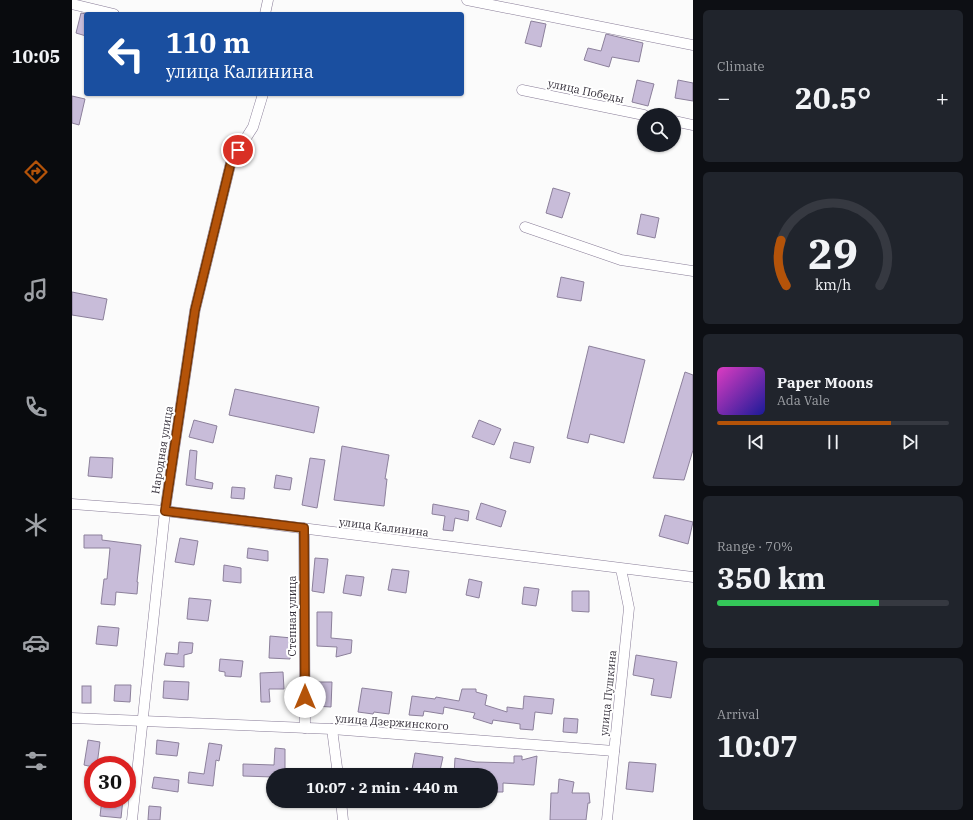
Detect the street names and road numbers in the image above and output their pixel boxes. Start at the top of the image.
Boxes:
street label: улица Победы [547,76,626,106]
street label: Народная улица [148,405,176,495]
street label: улица Калинина [338,515,430,539]
street label: Степная улица [285,576,299,656]
street label: улица Пушкина [597,649,619,737]
street label: улица Дзержинского [335,711,449,733]

